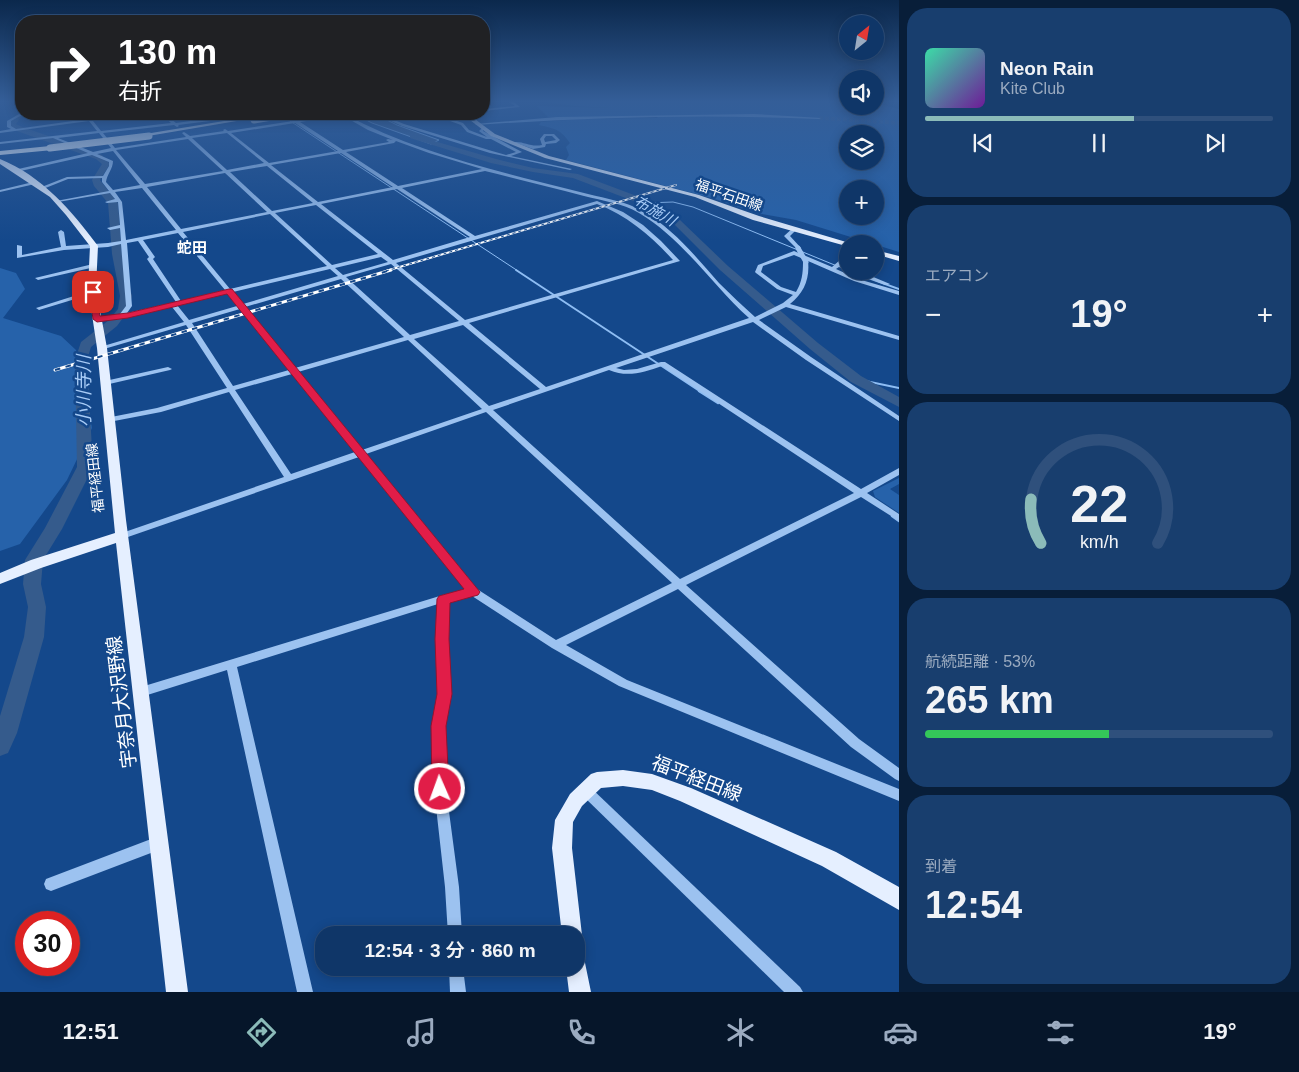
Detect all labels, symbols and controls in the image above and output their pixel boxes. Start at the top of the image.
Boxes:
north arrow [839,15,884,60]
map controls [839,15,884,280]
text: 130 m [118,32,217,71]
icon: right [35,35,100,100]
text: Neon Rain [1000,58,1094,79]
button: sound [839,70,884,115]
text: 右折 [118,79,162,104]
text: Kite Club [1000,80,1065,97]
button: layers [839,125,884,170]
icon: previous [969,129,997,157]
icon: pause [1085,129,1113,157]
icon: next [1201,129,1229,157]
street label: 福平石田線 [693,176,765,214]
button: + [839,180,884,225]
water label: 布施川 [632,192,681,230]
button: − [839,235,884,280]
district label: 蛇田 [177,239,207,256]
text: エアコン [925,267,989,284]
pin [72,271,114,313]
icon: arrive [79,278,107,306]
text: 19° [1070,293,1128,335]
text: − [925,299,941,330]
text: + [1257,299,1273,330]
water label: 小川寺川 [74,353,94,427]
street label: 福平経田線 [83,442,107,514]
text: 22 [1070,475,1128,533]
text: km/h [1080,532,1118,552]
street label: 宇奈月大沢野線 [103,635,140,769]
text: 航続距離 · 53% [925,653,1035,670]
text: 265 km [925,679,1054,721]
street label: 福平経田線 [649,752,745,805]
position arrow [413,762,465,814]
text: 到着 [925,858,957,875]
text: 12:54 [925,884,1022,926]
speed limit sign: 30 [15,911,80,976]
text: 12:54 · 3 分 · 860 m [364,940,536,961]
icon: directions [244,1015,279,1050]
icon: music [404,1015,439,1050]
icon: phone [564,1015,599,1050]
icon: climate [723,1015,758,1050]
icon: car [883,1015,918,1050]
icon: filters [1043,1015,1078,1050]
text: 12:51 [62,1019,119,1044]
text: 19° [1203,1019,1236,1044]

